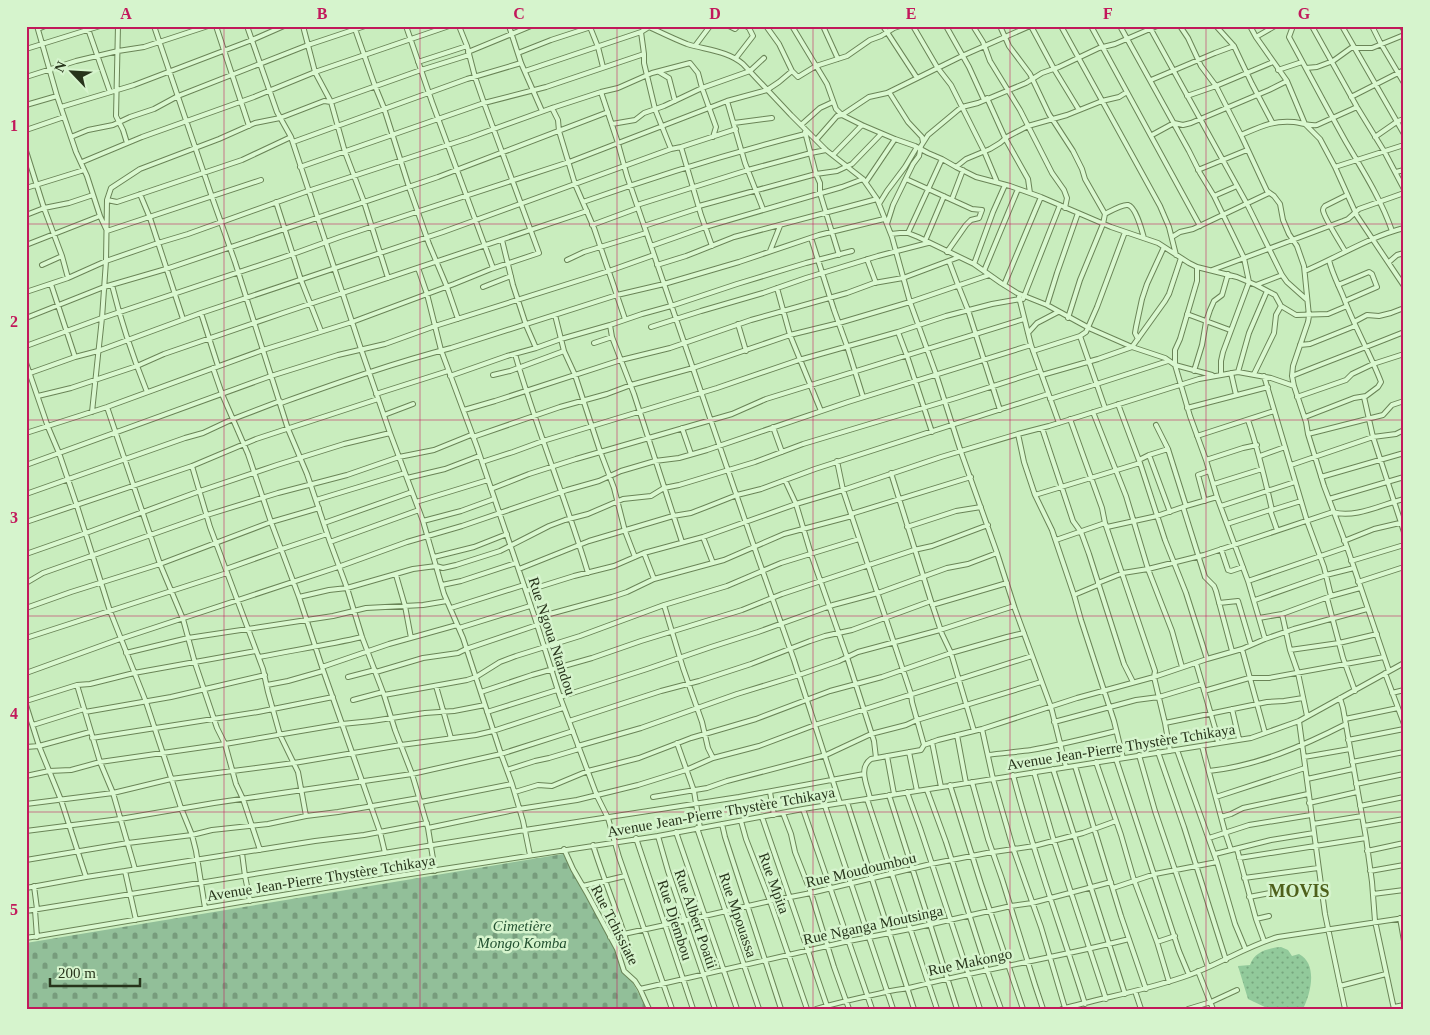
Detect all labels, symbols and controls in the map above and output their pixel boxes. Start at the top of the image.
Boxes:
text: A [120,5,132,22]
text: B [317,5,328,22]
text: C [513,5,525,22]
text: D [709,5,721,22]
text: E [906,5,916,22]
text: F [1103,5,1113,22]
text: G [1298,5,1311,22]
north arrow [48,48,98,98]
text: N [52,59,70,74]
text: 1 [10,117,18,134]
text: 2 [10,313,18,330]
text: 3 [10,509,18,526]
street label: Rue Ngoua Ntandou [525,575,579,698]
text: 4 [10,705,18,722]
street label: Avenue Jean-Pierre Thystère Tchikaya [1006,721,1237,773]
street label: Avenue Jean-Pierre Thystère Tchikaya [606,784,836,840]
street label: Rue Moudoumbou [804,849,918,890]
street label: Rue Mpita [756,850,793,916]
street label: Avenue Jean-Pierre Thystère Tchikaya [206,852,437,904]
street label: Rue Albert Poatii [671,867,721,971]
street label: Rue Mpouassa [716,870,760,960]
street label: Rue Djembou [654,878,696,963]
district label: MOVIS [1268,881,1330,901]
street label: Rue Tchissiate [588,882,642,968]
text: 5 [10,901,18,918]
street label: Rue Nganga Moutsinga [802,902,945,948]
park label: Cimetière Mongo Komba [476,918,567,951]
street label: Rue Makongo [927,945,1013,979]
scale bar [50,955,140,987]
text: 200 m [58,965,96,981]

